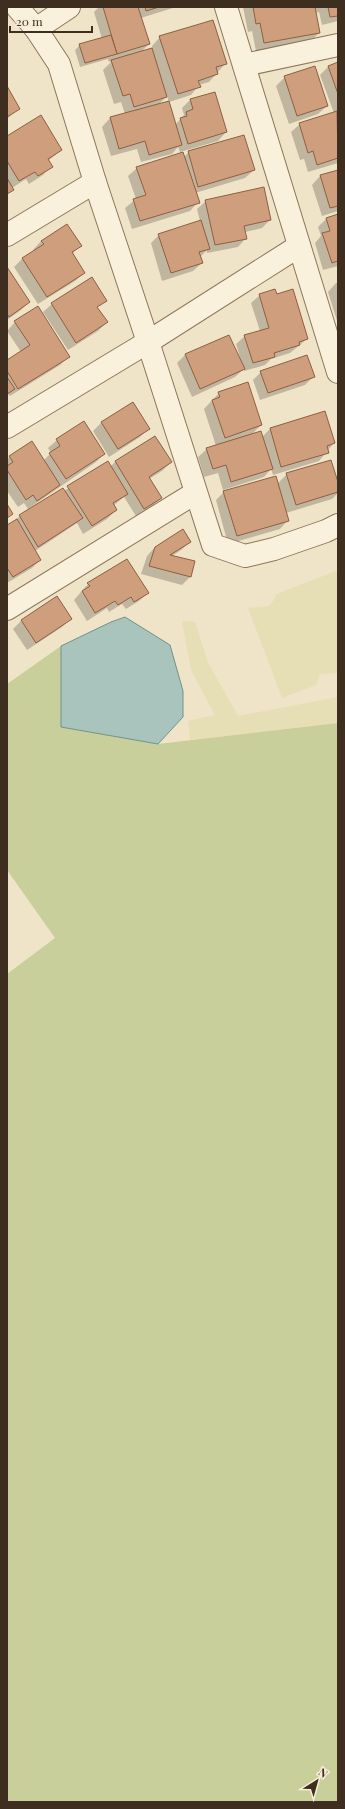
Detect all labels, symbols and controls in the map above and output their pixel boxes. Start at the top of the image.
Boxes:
scale bar [10,8,92,34]
text: 20 m [16,13,43,29]
north arrow [297,1761,337,1801]
text: N [316,1764,331,1781]

